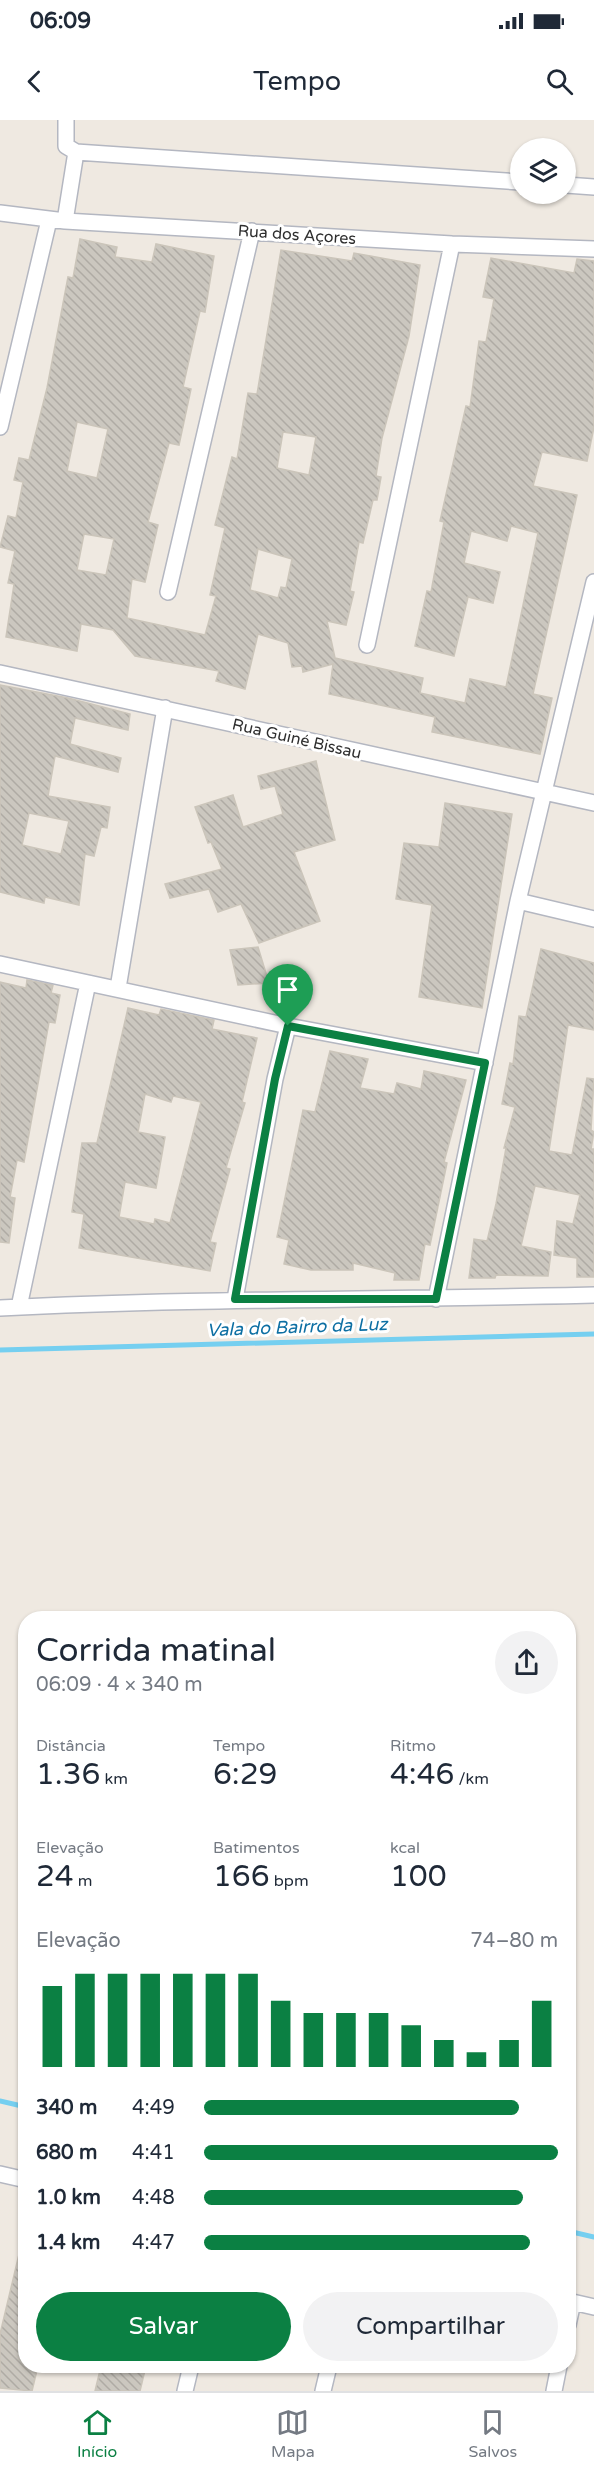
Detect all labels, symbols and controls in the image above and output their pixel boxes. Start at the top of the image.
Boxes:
text: 06:09 [30,8,91,34]
icon: back [18,65,51,98]
text: Tempo [253,65,341,98]
icon: search [543,65,576,98]
map controls [510,138,576,204]
button: layers [510,138,576,204]
street label: Rua dos Açores [237,221,357,249]
street label: Rua Guiné Bissau [230,714,363,764]
pin [262,964,313,1026]
icon: arrive [271,973,304,1006]
water label: Vala do Bairro da Luz [206,1313,390,1341]
text: Corrida matinal [36,1631,276,1670]
button: share [495,1631,558,1694]
text: 06:09 · 4 × 340 m [36,1673,203,1697]
text: Distância [36,1736,106,1756]
text: Tempo [213,1736,265,1756]
text: Ritmo [390,1736,436,1756]
text: 1.36 [36,1756,100,1793]
text: 6:29 [213,1756,277,1793]
text: 4:46 [390,1756,454,1793]
text: km [100,1769,128,1789]
text: /km [454,1769,489,1789]
text: Elevação [36,1838,104,1858]
text: Batimentos [213,1838,300,1858]
text: kcal [390,1838,420,1858]
text: 24 [36,1858,74,1895]
text: 166 [213,1858,270,1895]
text: 100 [390,1858,447,1895]
text: m [74,1871,93,1891]
text: bpm [270,1871,309,1891]
text: Elevação [36,1929,121,1953]
text: 74–80 m [470,1929,558,1953]
text: 340 m [36,2096,97,2120]
text: 4:49 [132,2096,175,2120]
text: 680 m [36,2141,97,2165]
text: 4:41 [132,2141,175,2165]
text: 1.0 km [36,2186,101,2210]
text: 4:48 [132,2186,175,2210]
text: 1.4 km [36,2231,100,2255]
text: 4:47 [132,2231,175,2255]
button: Salvar [36,2292,291,2361]
button: Compartilhar [303,2292,558,2361]
tab: Início [77,2406,117,2462]
tab: Mapa [271,2406,315,2462]
tab: Salvos [468,2406,517,2462]

